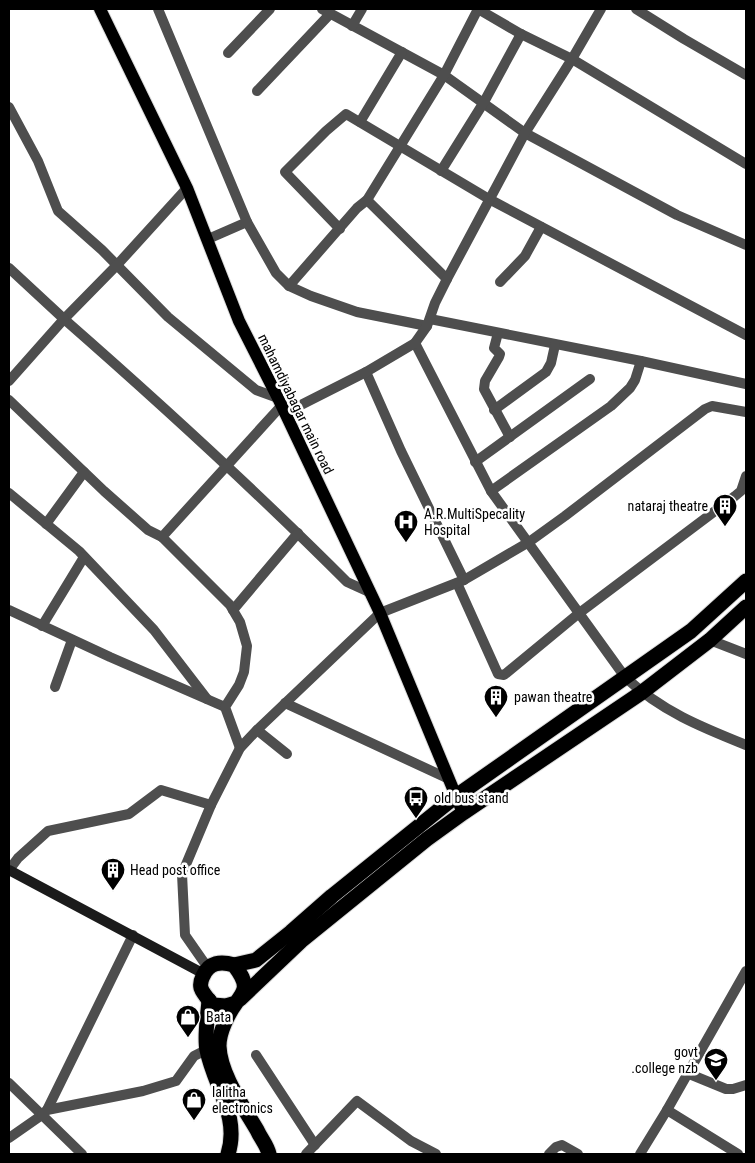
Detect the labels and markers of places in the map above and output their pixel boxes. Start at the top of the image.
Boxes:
building icon: nataraj theatre [712,493,738,527]
place label: nataraj theatre [628,498,708,514]
place label: A.R.MultiSpecality Hospital [424,506,525,538]
hospital icon: A.R.MultiSpecality Hospital [393,509,419,543]
building icon: pawan theatre [483,684,509,718]
place label: pawan theatre [514,689,593,705]
bus stop icon: old bus stand [403,785,429,819]
place label: old bus stand [434,790,509,806]
building icon: Head post office [100,857,126,891]
place label: Head post office [130,862,221,878]
shop icon: Bata [175,1004,201,1038]
place label: Bata [206,1009,231,1025]
place label: govt .college nzb [631,1044,698,1076]
school or university icon: govt .college nzb [703,1047,729,1081]
place label: lalitha electronics [212,1084,273,1116]
shop icon: lalitha electronics [181,1087,207,1121]

